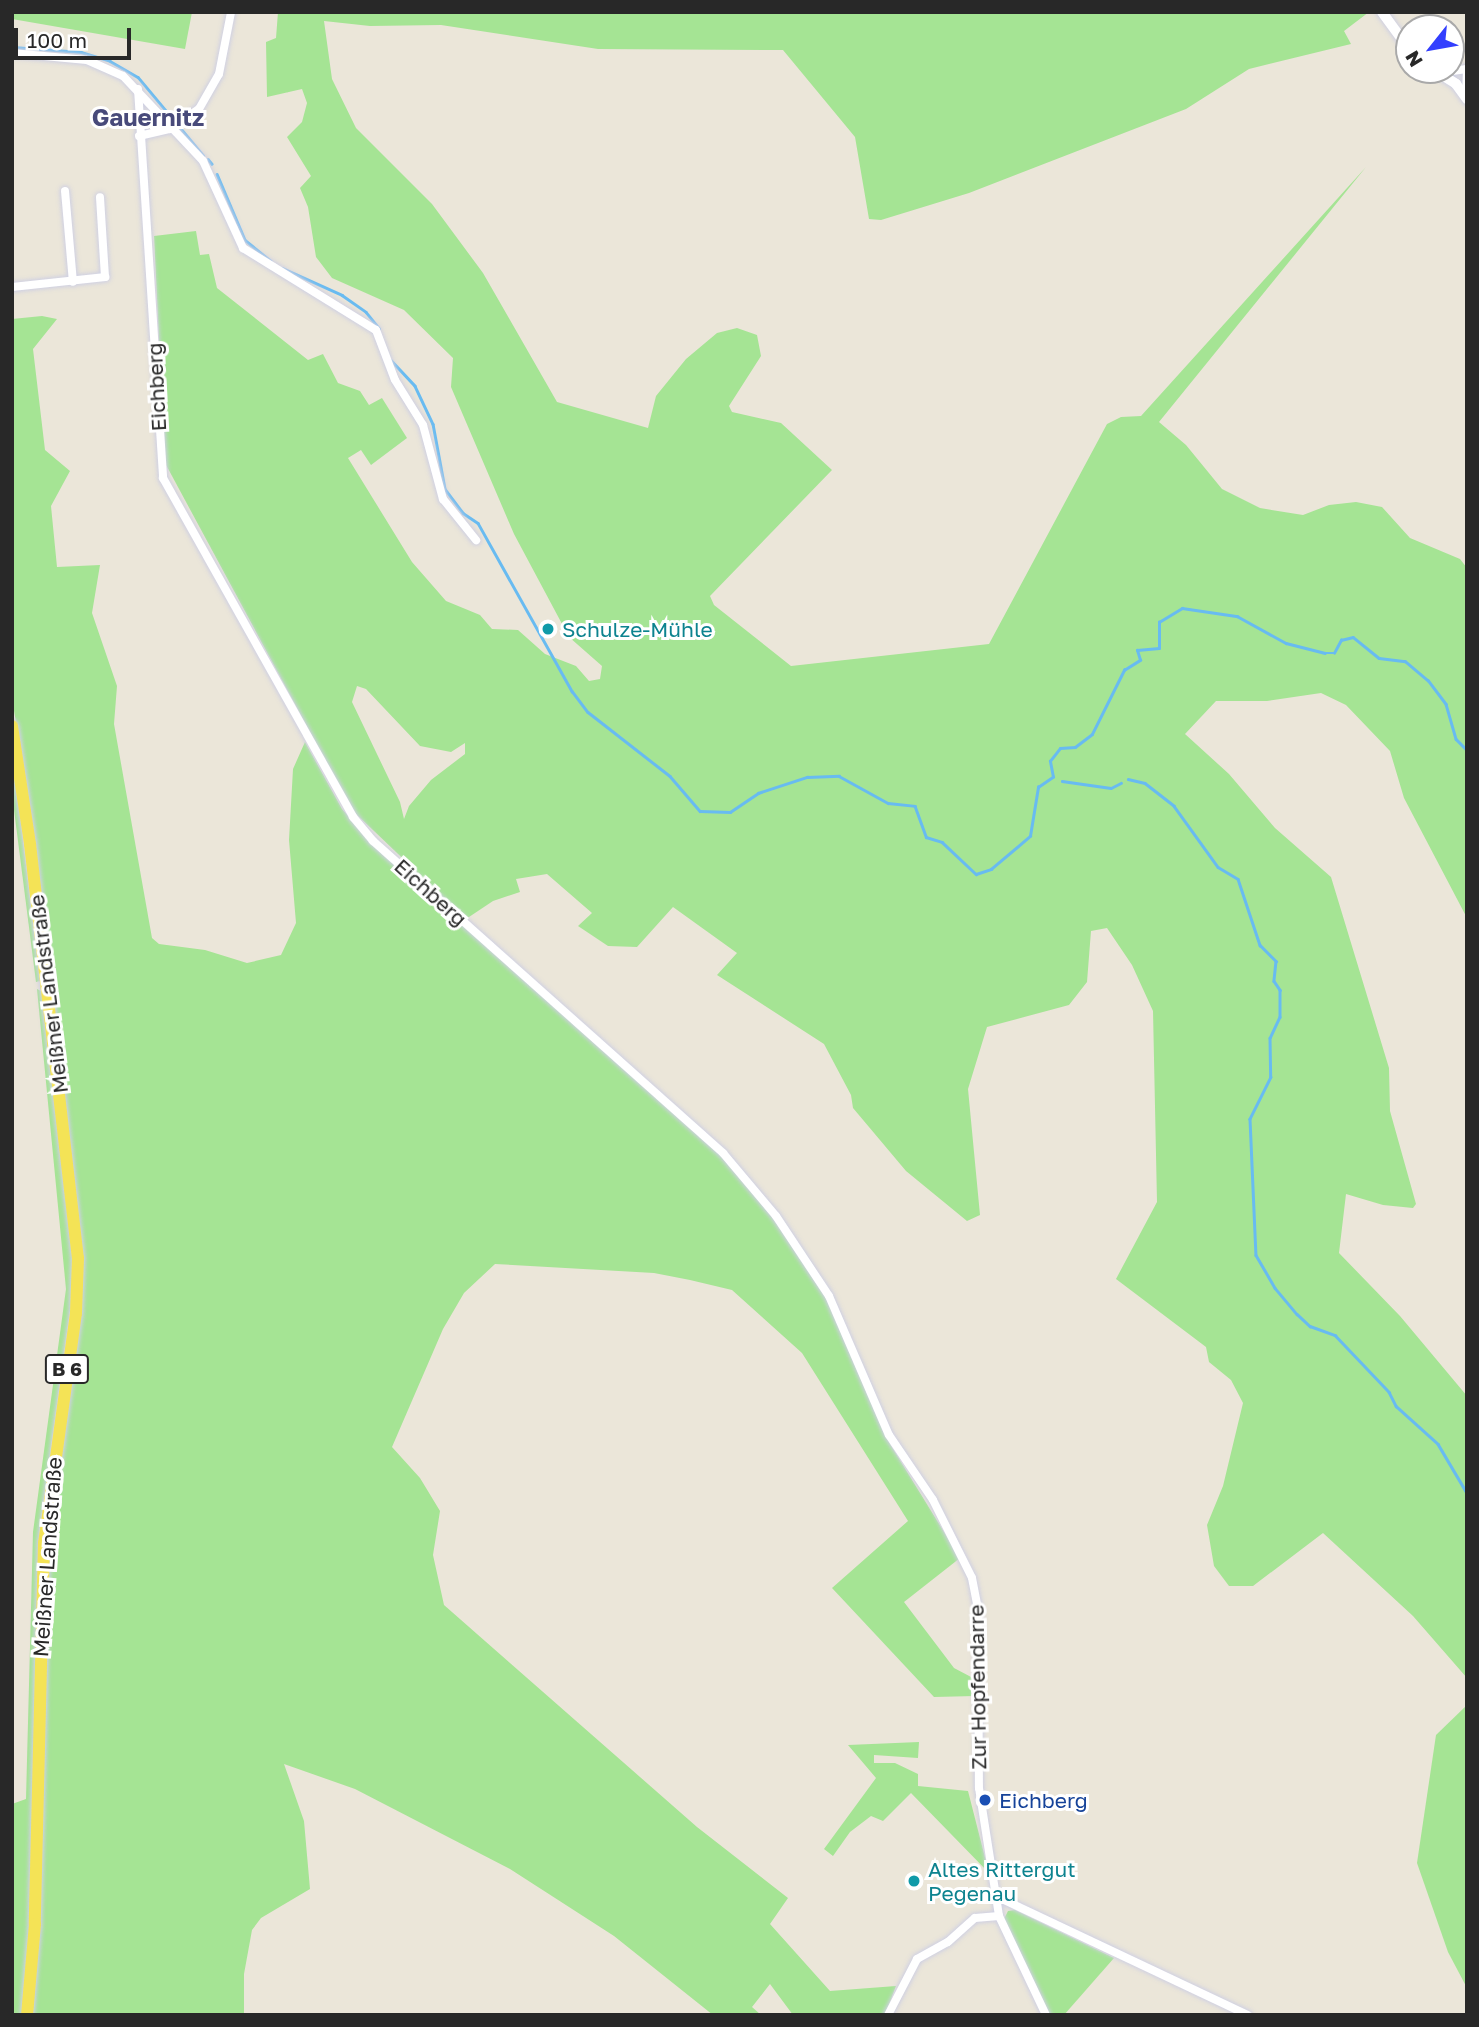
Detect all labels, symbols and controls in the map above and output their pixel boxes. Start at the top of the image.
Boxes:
scale bar [18,14,135,58]
north arrow [1395,14,1465,84]
text: 100 m [27,27,87,53]
text: N [1400,47,1427,71]
district label: Gauernitz [92,103,204,131]
street label: Eichberg [141,342,171,432]
place label: Schulze-Mühle [562,616,713,642]
marker: Schulze-Mühle [540,621,556,637]
street label: Eichberg [390,853,472,931]
street label: Meißner Landstraße [23,893,73,1095]
road number: B 6 [44,1354,90,1385]
street label: Meißner Landstraße [27,1456,67,1658]
street label: Zur Hopfendarre [963,1604,991,1770]
place label: Eichberg [999,1787,1088,1813]
marker: Eichberg [977,1792,993,1808]
place label: Altes Rittergut Pegenau [928,1856,1076,1906]
marker: Altes Rittergut Pegenau [906,1873,922,1889]

